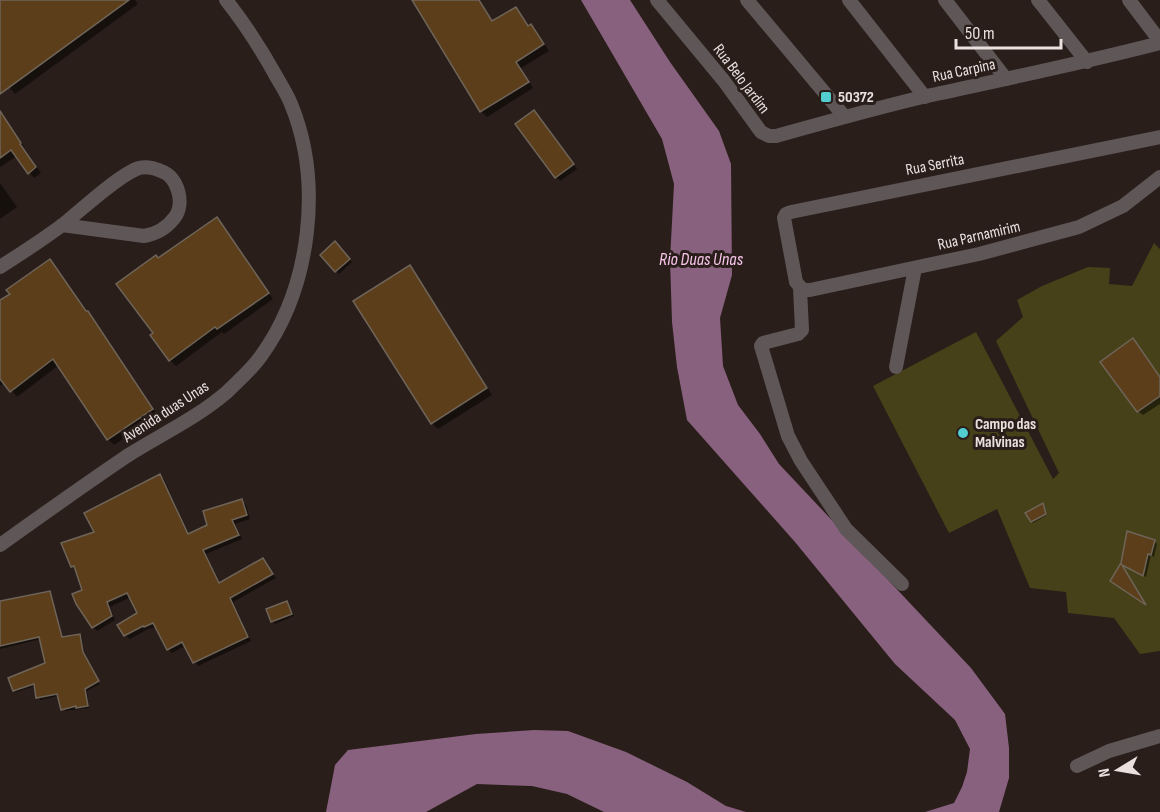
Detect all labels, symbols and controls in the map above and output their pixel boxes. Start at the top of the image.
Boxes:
scale bar [956,12,1061,50]
text: 50 m [965,23,995,44]
street label: Rua Belo Jardim [709,40,773,118]
street label: Rua Carpina [931,55,997,87]
place label: 50372 [838,88,874,107]
marker: 50372 [819,90,833,104]
street label: Rua Serrita [904,150,966,180]
street label: Rua Parnamirim [936,217,1022,255]
water label: Rio Duas Unas [659,249,744,270]
street label: Avenida duas Unas [119,377,213,447]
place label: Campo das Malvinas [975,415,1036,452]
marker: Campo das Malvinas [956,426,970,440]
north arrow [1088,740,1148,800]
text: N [1095,767,1115,779]

